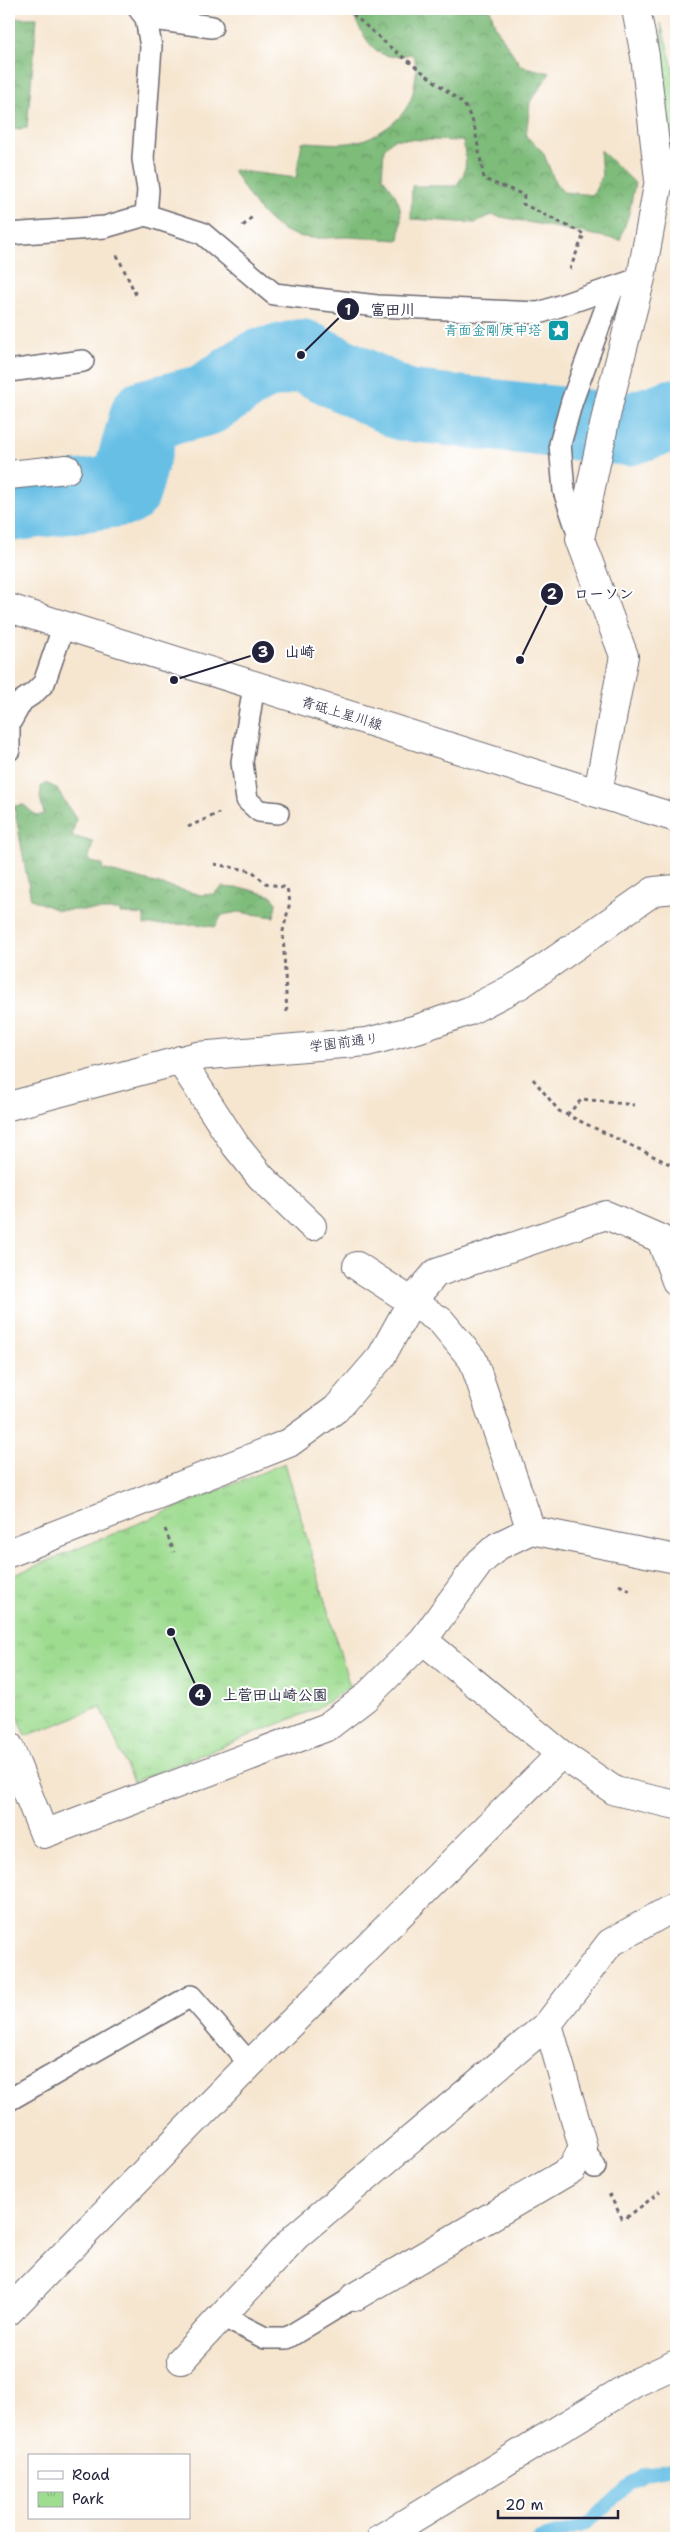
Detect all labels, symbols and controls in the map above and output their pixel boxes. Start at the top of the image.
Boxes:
callout: 富田川 [336,294,426,324]
text: 1 [345,300,352,320]
text: 富田川 [370,300,416,320]
place icon: 青面金剛庚申塔 [546,318,570,342]
place label: 青面金剛庚申塔 [444,321,542,339]
callout: ローソン [539,579,644,609]
text: 2 [547,584,558,604]
text: ローソン [574,584,634,604]
callout: 山崎 [250,637,325,667]
text: 3 [258,642,268,662]
text: 山崎 [285,642,315,662]
street label: 青砥上星川線 [299,692,385,734]
street label: 学園前通り [308,1029,380,1055]
callout: 上菅田山崎公園 [188,1680,338,1710]
text: 4 [195,1685,206,1705]
text: 上菅田山崎公園 [222,1685,328,1705]
legend [28,2454,190,2520]
text: Road [72,2465,110,2485]
scale bar [498,2487,618,2519]
text: Park [72,2489,104,2509]
text: 20 m [505,2495,544,2515]

